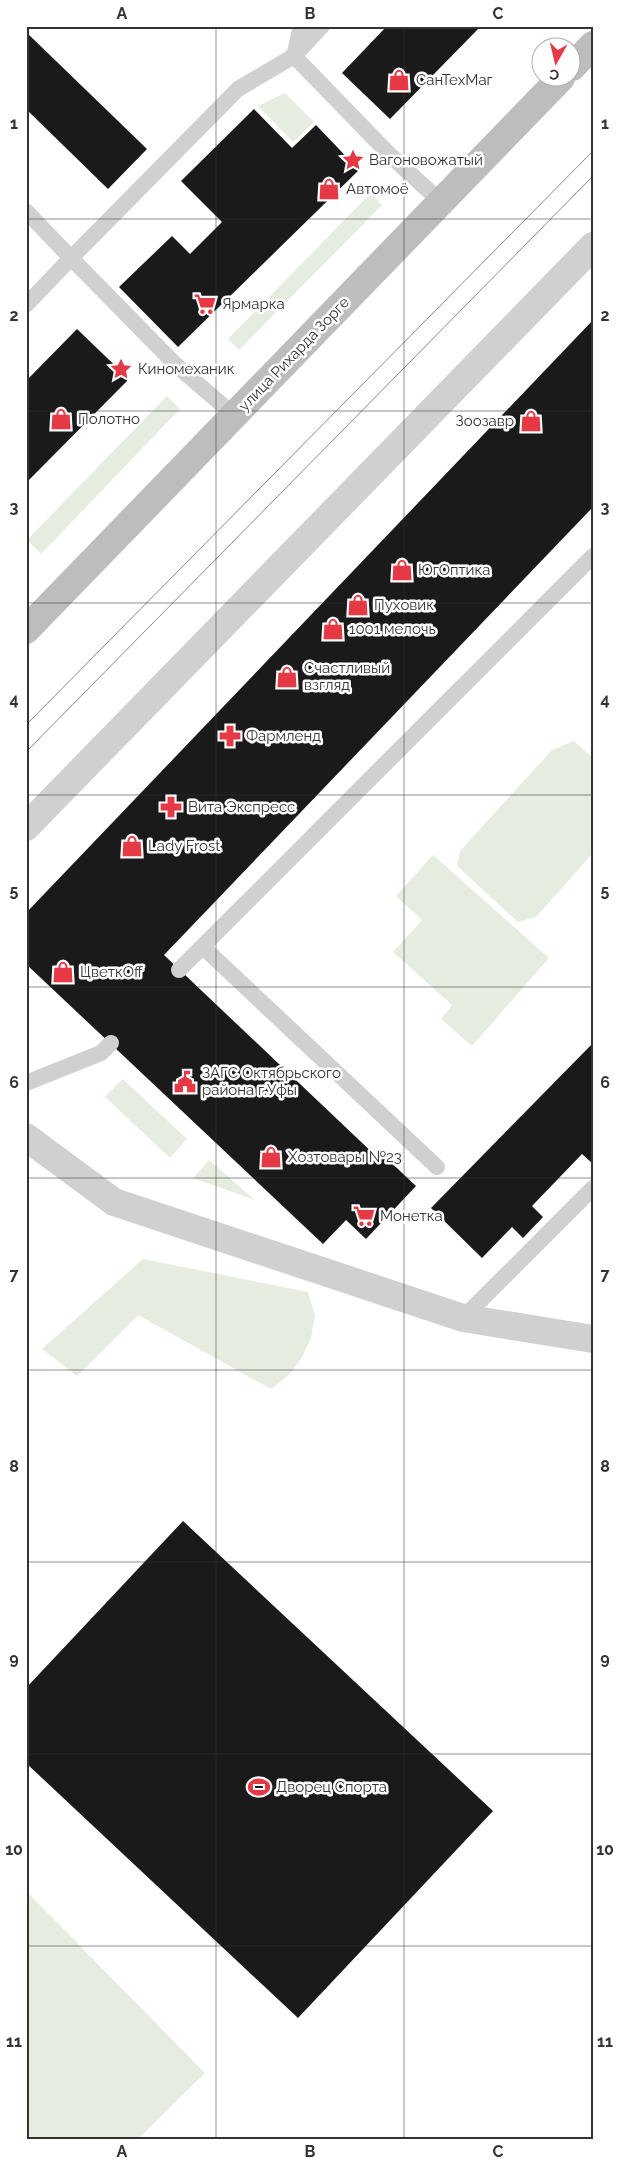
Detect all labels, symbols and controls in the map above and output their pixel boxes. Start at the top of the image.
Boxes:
text: A [117,4,128,23]
text: B [305,4,316,23]
text: C [493,4,504,23]
north arrow [532,38,582,88]
text: С [548,66,560,83]
shop icon: СанТехМаг [386,67,412,93]
place label: СанТехМаг [416,71,493,89]
text: 1 [10,114,18,133]
text: 1 [601,114,609,133]
place icon: Вагоновожатый [340,147,366,173]
place label: Вагоновожатый [369,151,483,169]
shop icon: Автомоё [316,176,342,202]
place label: Автомоё [346,180,409,198]
supermarket icon: Ярмарка [192,291,218,317]
street label: улица Рихарда Зорге [235,293,353,415]
place label: Ярмарка [222,295,285,313]
text: 2 [9,306,19,325]
text: 2 [600,306,610,325]
place icon: Киномеханик [108,356,134,382]
place label: Киномеханик [138,360,235,378]
shop icon: Полотно [48,406,74,432]
shop icon: Зоозавр [518,408,544,434]
place label: Полотно [78,410,140,428]
place label: Зоозавр [456,412,514,430]
text: 3 [10,498,19,517]
text: 3 [601,498,610,517]
shop icon: ЮгОптика [389,557,415,583]
place label: ЮгОптика [418,561,490,579]
shop icon: Пуховик [345,592,371,618]
place label: Пуховик [374,596,434,614]
shop icon: 1001 мелочь [320,616,346,642]
place label: 1001 мелочь [349,620,436,638]
place label: Счастливый взгляд [304,659,390,694]
shop icon: Счастливый взгляд [274,664,300,690]
text: 4 [9,690,19,709]
text: 4 [600,690,610,709]
pharmacy icon: Фармленд [217,723,243,749]
place label: Фармленд [246,727,321,745]
pharmacy icon: Вита Экспресс [158,794,184,820]
place label: Вита Экспресс [188,798,295,816]
shop icon: Lady Frost [119,833,145,859]
place label: Lady Frost [148,837,220,855]
text: 5 [10,881,19,900]
text: 5 [601,881,610,900]
shop icon: ЦветкOff [50,959,76,985]
place label: ЦветкOff [80,963,143,981]
place label: ЗАГС Октябрьского района г.Уфы [202,1064,341,1099]
public building icon: ЗАГС Октябрьского района г.Уфы [172,1069,198,1095]
text: 6 [9,1073,19,1092]
text: 6 [600,1073,610,1092]
shop icon: Хозтовары №23 [258,1144,284,1170]
place label: Хозтовары №23 [288,1148,402,1166]
supermarket icon: Монетка [351,1203,377,1229]
place label: Монетка [380,1207,443,1225]
text: 7 [10,1265,19,1284]
text: 7 [601,1265,610,1284]
text: 8 [9,1457,19,1476]
text: 8 [600,1457,610,1476]
text: 9 [9,1649,19,1668]
text: 9 [600,1649,610,1668]
sports icon: Дворец Спорта [246,1774,272,1800]
place label: Дворец Спорта [276,1778,387,1796]
text: 10 [5,1840,23,1859]
text: 10 [596,1840,614,1859]
text: 11 [6,2032,22,2051]
text: 11 [597,2032,613,2051]
text: A [117,2142,128,2161]
text: B [305,2142,316,2161]
text: C [493,2142,504,2161]

